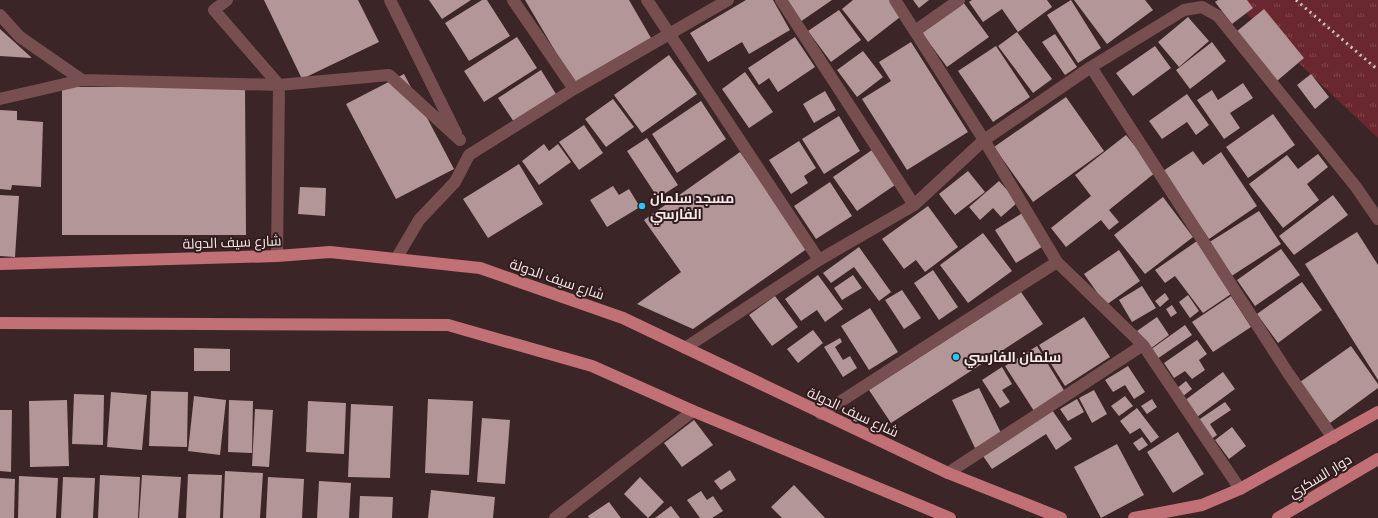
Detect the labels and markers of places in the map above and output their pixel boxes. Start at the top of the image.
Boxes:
place label: مسجد سلمان الفارسي [650,189,734,225]
marker: مسجد سلمان الفارسي [637,201,647,211]
place label: سلمان الفارسي [964,348,1061,368]
marker: سلمان الفارسي [951,352,961,362]

